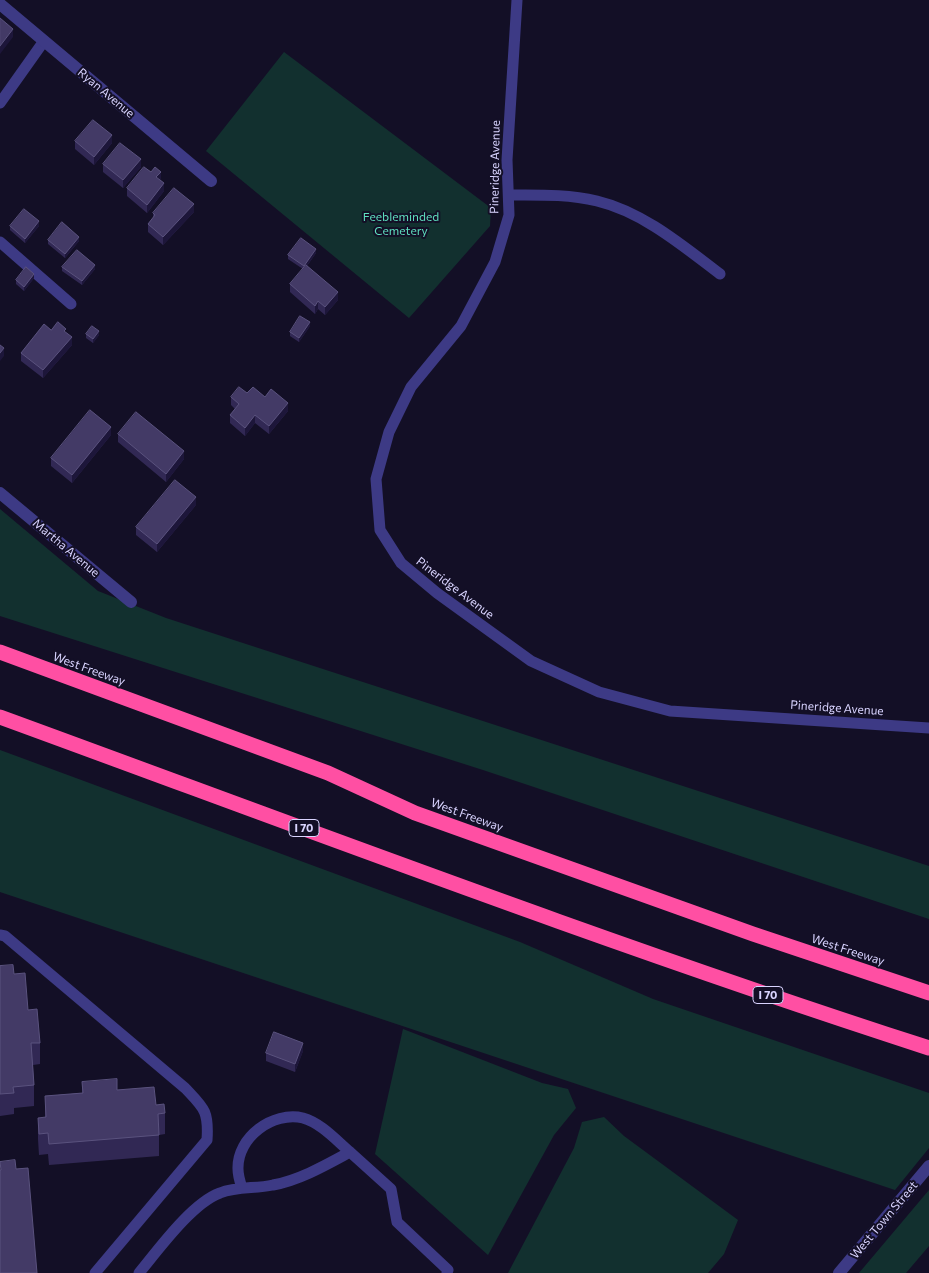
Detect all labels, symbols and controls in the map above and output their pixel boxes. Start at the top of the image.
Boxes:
street label: Ryan Avenue [75,65,137,121]
street label: Pineridge Avenue [487,120,503,214]
park label: Feebleminded Cemetery [363,210,439,238]
street label: Martha Avenue [30,516,102,580]
street label: Pineridge Avenue [413,554,497,622]
street label: West Freeway [51,649,127,689]
street label: Pineridge Avenue [790,698,884,718]
street label: West Freeway [429,795,505,835]
road number: I 70 [289,820,319,836]
street label: West Freeway [810,931,886,969]
road number: I 70 [753,986,783,1004]
street label: West Town Street [847,1178,921,1262]

